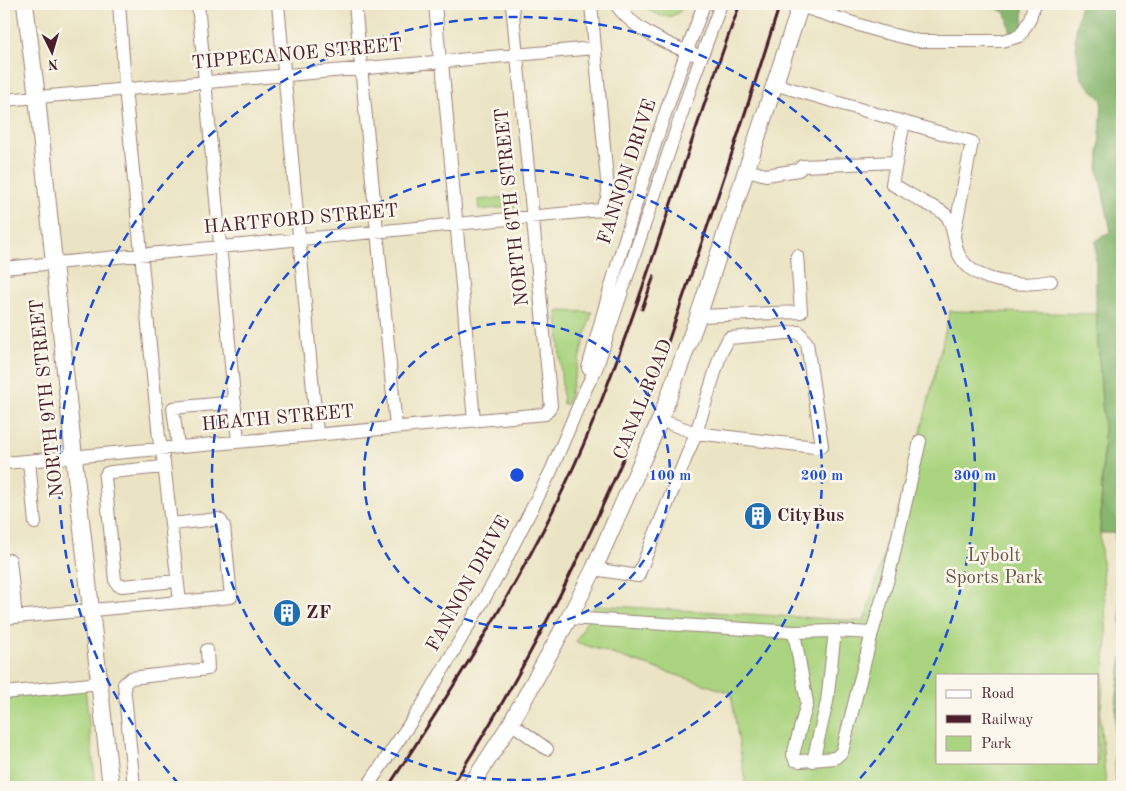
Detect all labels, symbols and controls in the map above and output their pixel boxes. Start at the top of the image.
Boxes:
north arrow [28,28,78,78]
street label: TIPPECANOE STREET [191,36,403,74]
text: N [47,57,59,71]
street label: FANNON DRIVE [595,97,661,247]
street label: NORTH 6TH STREET [493,107,533,307]
street label: HARTFORD STREET [203,202,399,238]
street label: NORTH 9TH STREET [28,298,68,498]
street label: CANAL ROAD [611,337,677,463]
street label: HEATH STREET [201,403,355,435]
centre of rings [508,466,526,484]
text: 100 m [649,469,691,484]
text: 200 m [801,469,843,484]
text: 300 m [954,469,996,484]
building icon: CityBus [743,501,773,531]
place label: CityBus [777,507,844,526]
street label: FANNON DRIVE [424,513,514,655]
park label: Lybolt Sports Park [945,547,1043,588]
building icon: ZF [272,598,302,628]
place label: ZF [306,604,331,623]
legend [936,674,1098,764]
text: Road [981,687,1015,702]
text: Railway [981,713,1034,728]
text: Park [981,737,1012,752]

